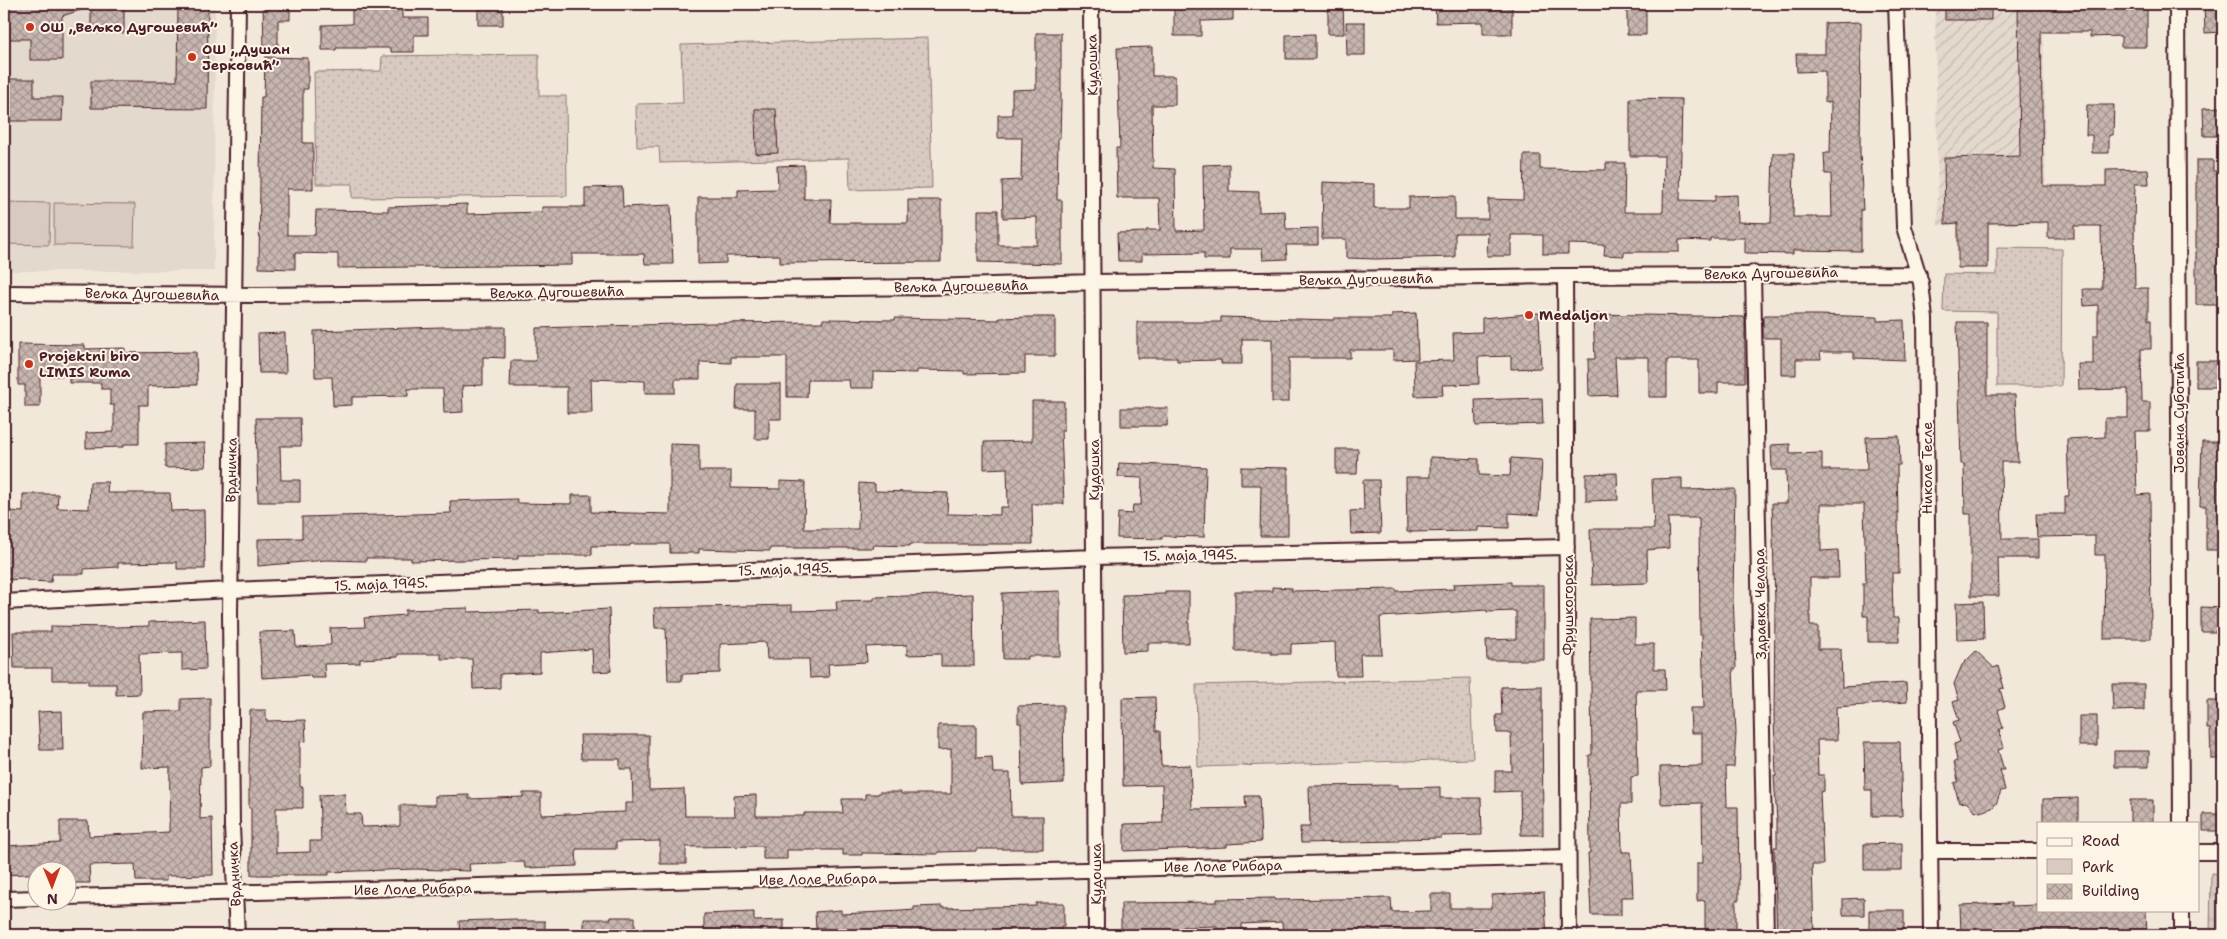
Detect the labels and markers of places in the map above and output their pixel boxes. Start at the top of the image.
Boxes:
place label: ОШ „Вељко Дугошевић” [40,18,218,36]
marker: ОШ „Вељко Дугошевић” [24,21,36,33]
place label: ОШ „Душан Јерковић” [202,40,290,74]
marker: ОШ „Душан Јерковић” [186,51,198,63]
place label: Medaljon [1539,306,1608,324]
marker: Medaljon [1523,309,1535,321]
place label: Projektni biro LIMIS Ruma [39,347,139,381]
marker: Projektni biro LIMIS Ruma [23,358,35,370]

